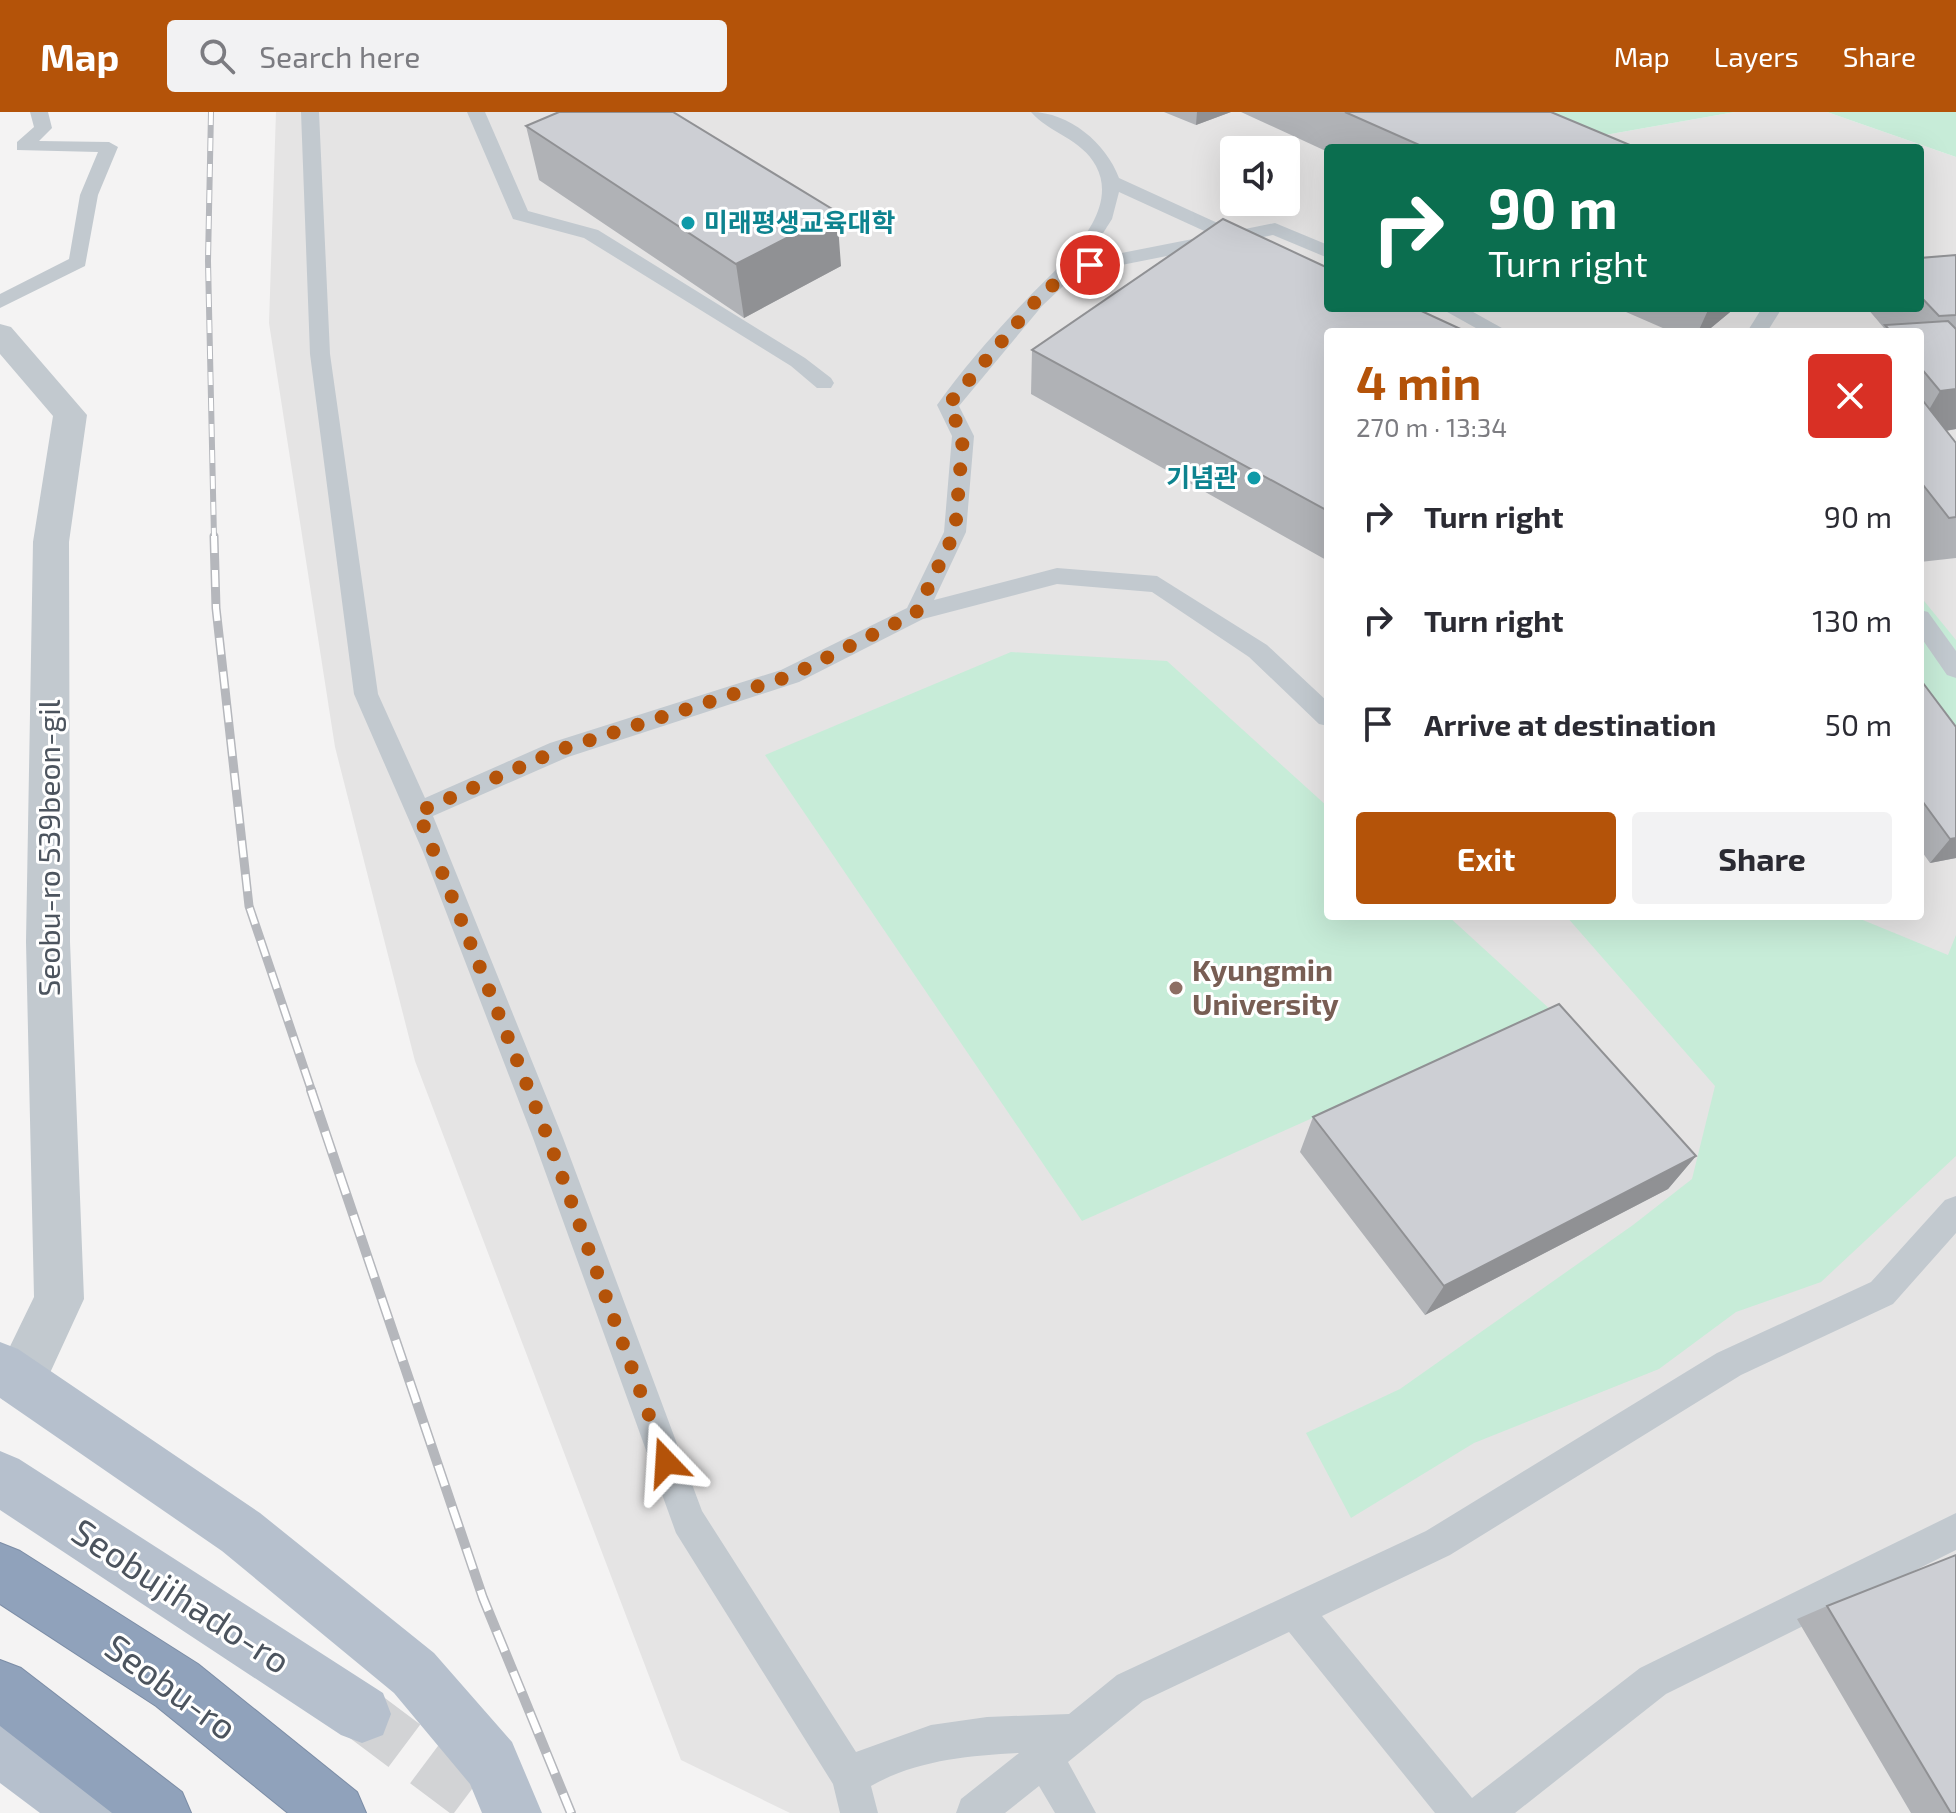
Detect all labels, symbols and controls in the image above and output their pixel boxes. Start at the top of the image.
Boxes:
search box [167,20,727,92]
text: Map [40,33,119,79]
icon: search [195,34,239,78]
text: Search here [259,38,420,74]
text: Map [1614,39,1670,73]
text: Layers [1714,39,1799,73]
text: Share [1843,39,1916,73]
map controls [1220,136,1300,216]
button: sound [1220,136,1300,216]
text: 90 m [1488,173,1618,240]
icon: right [1356,176,1460,280]
place label: 미래평생교육대학 [704,206,895,237]
marker: 미래평생교육대학 [679,214,697,232]
pin [1056,231,1124,299]
text: Turn right [1488,241,1648,284]
icon: arrive [1068,243,1112,287]
text: 4 min [1356,352,1481,410]
button: close [1808,354,1892,438]
text: 270 m · 13:34 [1356,411,1507,442]
place label: 기념관 [1166,461,1238,492]
marker: 기념관 [1245,469,1263,487]
icon: right [1356,494,1400,538]
text: Turn right [1424,498,1564,534]
text: 90 m [1824,498,1892,534]
icon: right [1356,598,1400,642]
text: Turn right [1424,602,1564,638]
text: 130 m [1812,602,1892,638]
street label: Seobu-ro 539beon-gil [30,699,66,997]
icon: arrive [1356,702,1400,746]
text: Arrive at destination [1424,706,1716,742]
text: 50 m [1825,706,1892,742]
button: Exit [1356,812,1616,904]
button: Share [1632,812,1892,904]
place label: Kyungmin University [1192,951,1339,1022]
marker: Kyungmin University [1167,979,1185,997]
position arrow [624,1420,708,1504]
street label: Seobujihado-ro [65,1508,299,1681]
street label: Seobu-ro [98,1624,246,1748]

